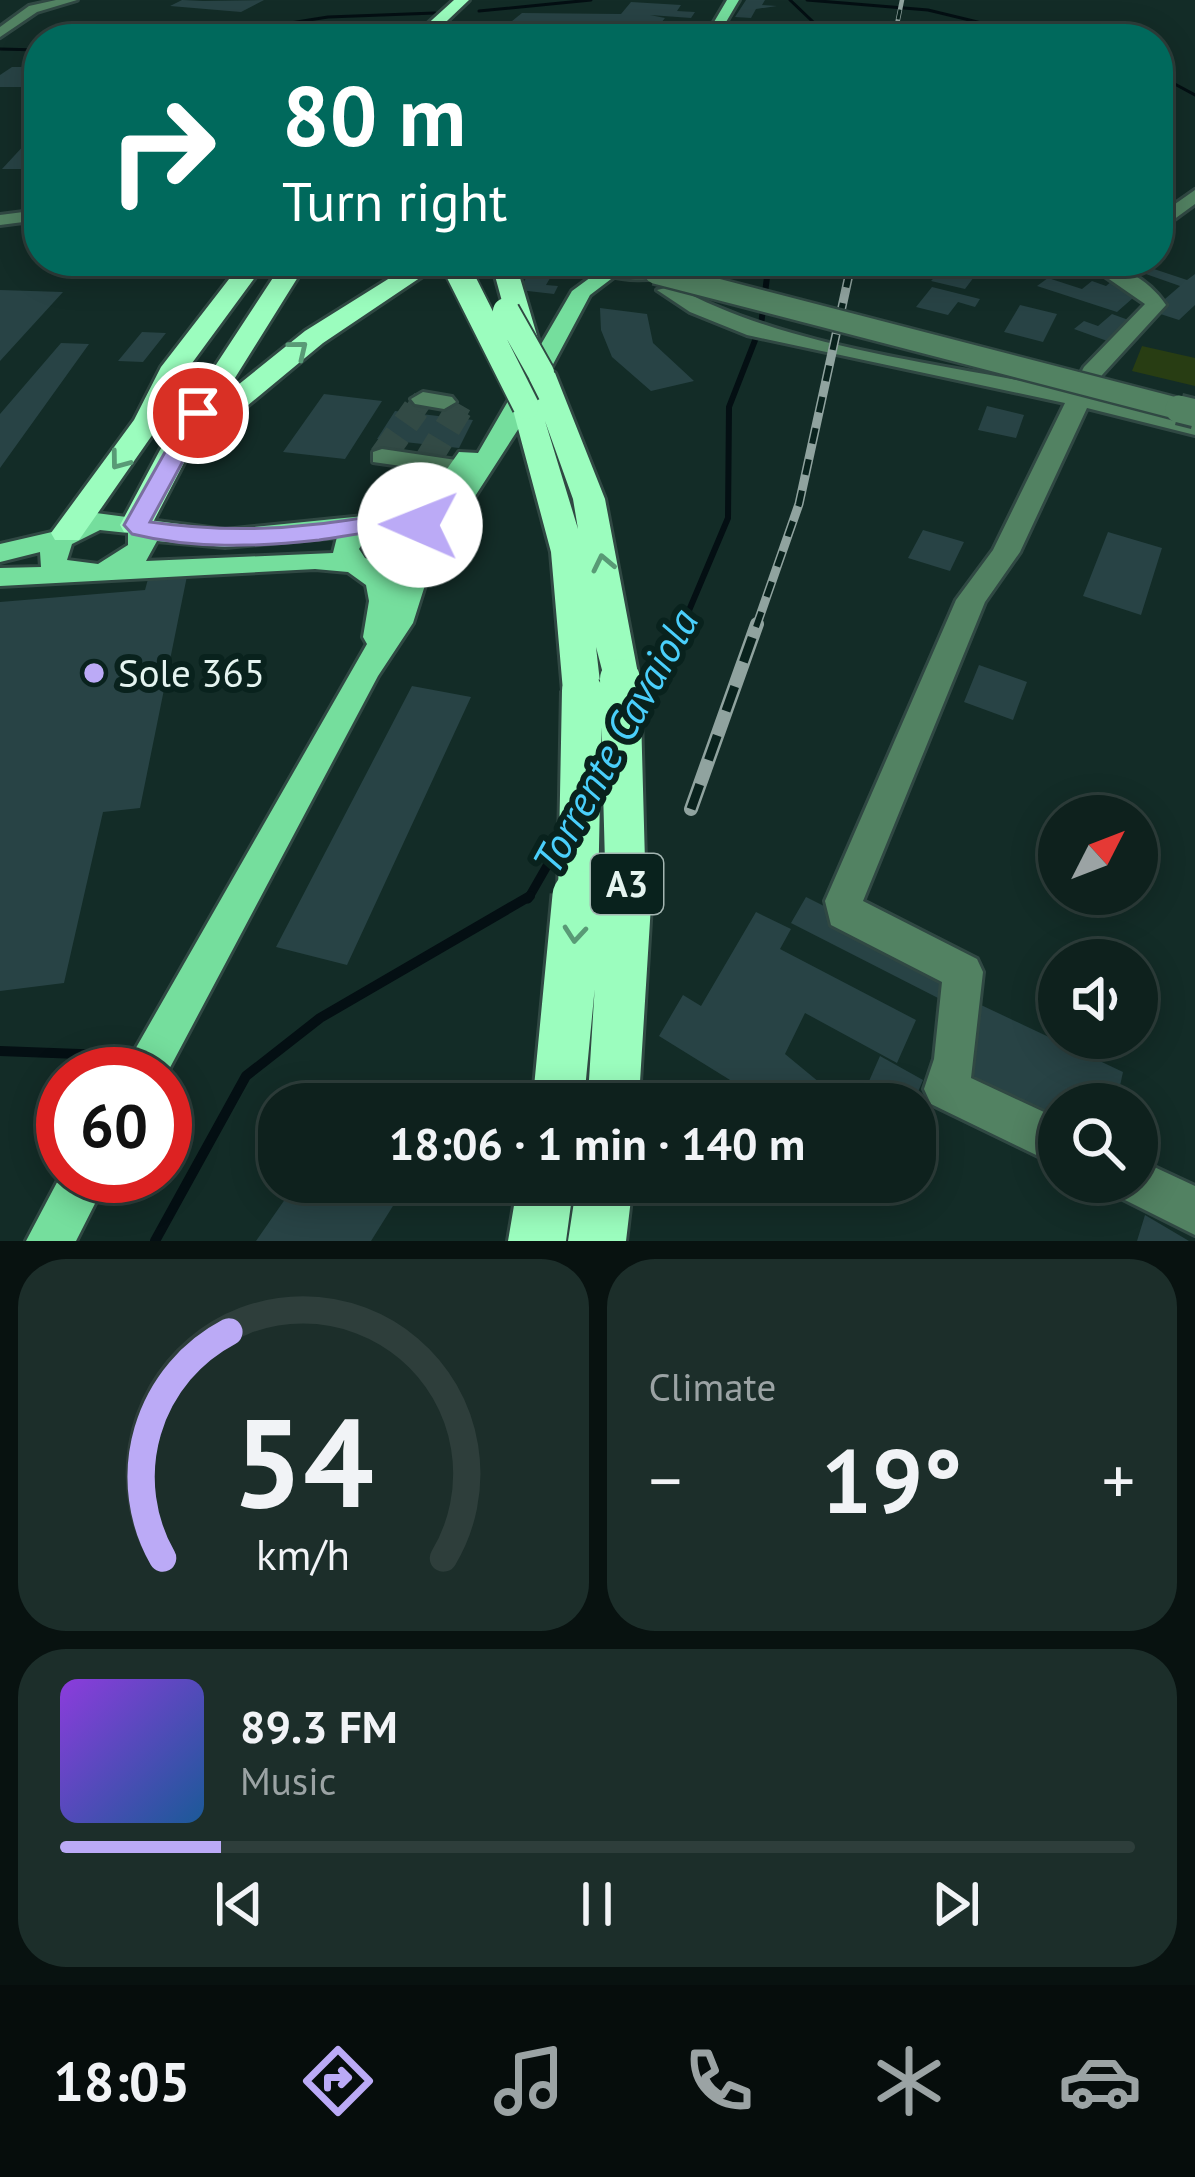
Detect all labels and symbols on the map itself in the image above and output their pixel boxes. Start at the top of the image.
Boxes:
one-way arrow [285,342,307,363]
pin [147,362,249,464]
one-way arrow [111,448,133,469]
position arrow [357,462,483,588]
one-way arrow [592,554,617,574]
water label: Torrente Cavaiola [519,598,710,883]
place label: Sole 365 [118,647,265,698]
marker: Sole 365 [81,660,107,686]
north arrow [1038,795,1158,915]
road number: A3 [591,854,663,914]
one-way arrow [563,925,588,944]
speed limit sign: 60 [36,1047,192,1203]

